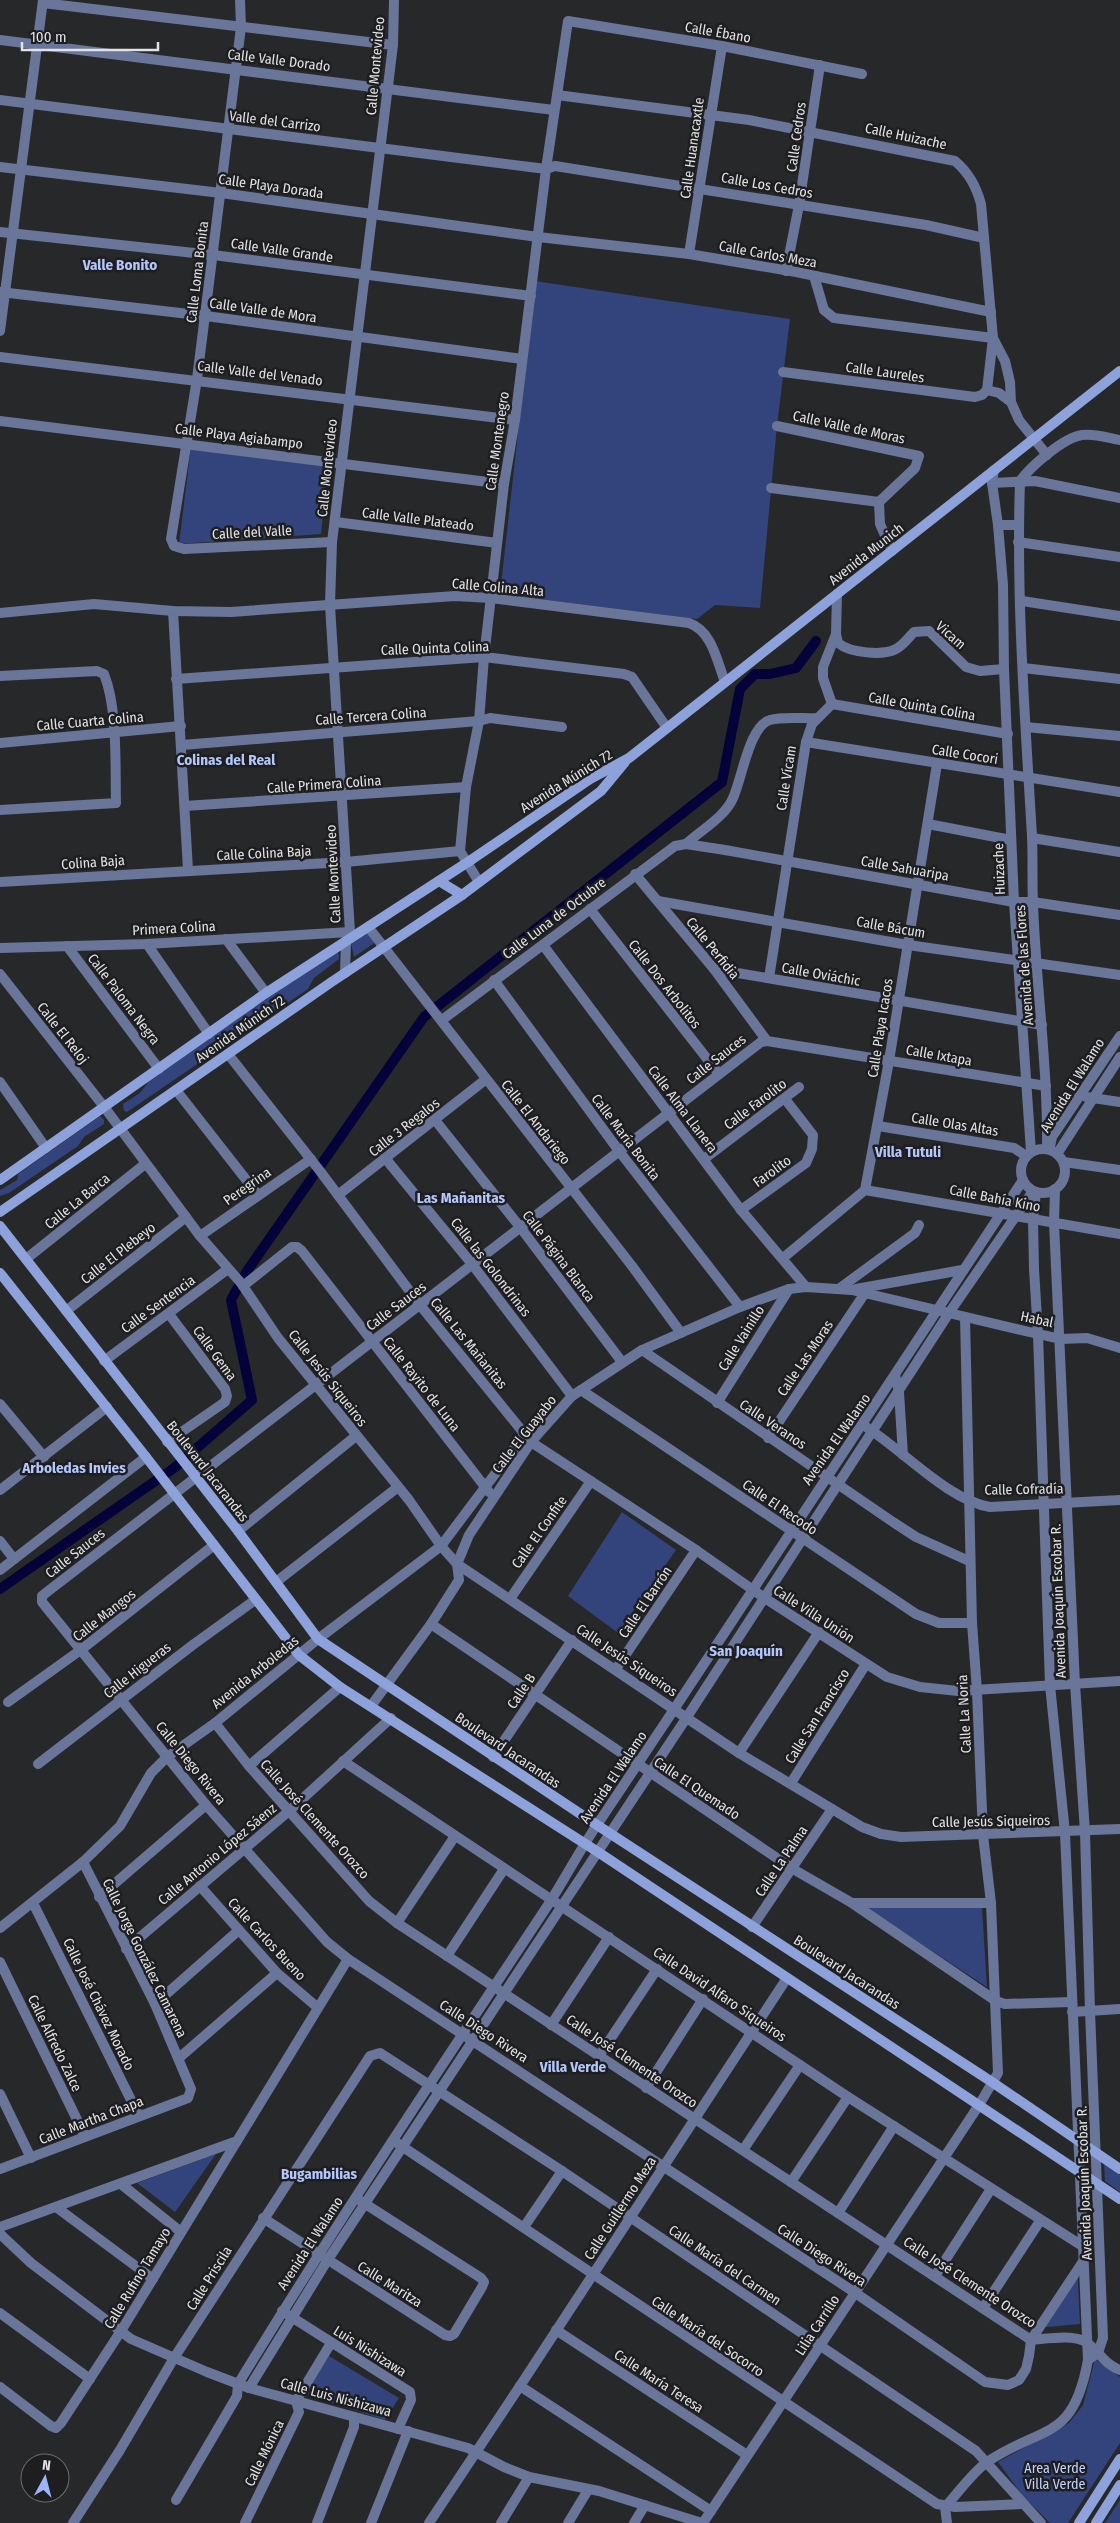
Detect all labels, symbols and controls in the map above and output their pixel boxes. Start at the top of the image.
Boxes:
street label: Calle Montevideo [363,16,388,116]
street label: Calle Ébano [684,17,752,47]
scale bar [22,20,159,52]
text: 100 m [30,28,67,46]
street label: Calle Valle Dorado [226,46,331,75]
street label: Calle Huanacaxtle [677,96,708,200]
street label: Calle Cedros [783,101,810,173]
street label: Valle del Carrizo [228,107,322,136]
street label: Calle Huizache [864,120,948,153]
street label: Calle Los Cedros [720,169,814,202]
street label: Calle Playa Dorada [217,171,325,202]
street label: Calle Loma Bonita [183,220,212,324]
street label: Calle Valle Grande [230,235,334,266]
street label: Calle Carlos Meza [718,238,818,271]
district label: Valle Bonito [82,256,157,274]
street label: Calle Valle de Mora [208,295,318,326]
street label: Calle Valle del Venado [196,357,324,390]
street label: Calle Laureles [844,359,925,386]
street label: Calle Montenegro [482,390,513,492]
street label: Calle Valle de Moras [791,407,907,448]
street label: Calle Montevideo [314,418,341,518]
street label: Calle Playa Agiabampo [174,420,304,453]
street label: Calle Valle Plateado [361,504,475,535]
street label: Avenida Munich [825,520,907,589]
street label: Calle del Valle [212,522,293,543]
street label: Calle Colina Alta [451,575,545,600]
street label: Vicam [932,618,969,653]
street label: Calle Quinta Colina [380,638,490,659]
street label: Calle Quinta Colina [867,689,977,724]
street label: Calle Tercera Colina [315,704,427,729]
street label: Calle Cuarta Colina [36,708,144,735]
street label: Calle Cocori [931,741,999,768]
street label: Calle Vícam [773,744,800,812]
street label: Avenida Múnich 72 [517,746,616,817]
district label: Colinas del Real [177,751,276,769]
street label: Calle Primera Colina [266,772,382,797]
street label: Calle Montevideo [322,824,345,924]
street label: Calle Colina Baja [216,843,312,864]
street label: Huizache [990,843,1009,895]
street label: Colina Baja [61,852,126,873]
street label: Calle Sahuaripa [860,852,950,885]
street label: Calle Luna de Octubre [499,874,610,963]
street label: Avenida de las Flores [1012,904,1037,1026]
street label: Calle Bácum [855,913,927,942]
street label: Calle Perfidia [682,914,743,983]
street label: Primera Colina [132,918,216,939]
street label: Calle Dos Arbolitos [625,937,705,1032]
street label: Calle Paloma Negra [84,950,163,1048]
street label: Calle Oviáchic [780,959,862,990]
street label: Calle Playa Icacos [864,977,897,1079]
street label: Avenida Múnich 72 [192,992,288,1067]
street label: Calle El Reloj [33,999,92,1068]
street label: Calle Sauces [683,1031,750,1088]
street label: Avenida El Walamo [1037,1035,1108,1136]
street label: Calle Ixtapa [905,1041,973,1070]
street label: Calle Alma Llanera [644,1062,721,1157]
street label: Calle Farolito [721,1075,790,1134]
street label: Calle El Andariego [497,1077,574,1168]
street label: Calle María Bonita [588,1091,664,1184]
street label: Calle 3 Regalos [366,1094,443,1160]
street label: Calle Olas Altas [910,1109,1000,1140]
district label: Villa Tutuli [874,1143,941,1161]
street label: Farolito [750,1152,795,1191]
street label: Peregrina [220,1164,275,1209]
street label: Calle La Barca [41,1170,114,1233]
street label: Calle Bahía Kino [948,1181,1042,1216]
district label: Las Mañanitas [417,1189,506,1207]
street label: Calle Página Blanca [519,1207,599,1306]
street label: Calle las Golondrinas [447,1215,534,1320]
street label: Calle El Plebeyo [78,1219,159,1288]
street label: Calle Sentencia [118,1272,199,1337]
street label: Calle Sauces [363,1278,430,1335]
street label: Calle Las Mañanitas [427,1294,511,1392]
street label: Calle Vainillo [715,1302,768,1374]
street label: Habal [1019,1308,1055,1331]
street label: Calle Las Moras [774,1317,837,1399]
street label: Calle Gema [189,1322,240,1384]
street label: Calle Jesús Siqueiros [285,1327,371,1430]
street label: Calle Rayito de Luna [379,1334,464,1435]
street label: Avenida El Walamo [799,1390,874,1488]
street label: Calle El Guayabo [489,1392,560,1477]
street label: Calle Veranos [736,1396,809,1453]
street label: Boulevard Jacarandas [163,1417,252,1525]
district label: Arboledas Invies [21,1459,126,1477]
street label: Calle El Recodo [739,1476,821,1539]
street label: Calle Cofradía [984,1480,1064,1499]
street label: Calle El Confite [508,1493,571,1572]
street label: Avenida Joaquín Escobar R. [1047,1523,1070,1678]
street label: Calle Sauces [42,1525,109,1582]
street label: Calle El Barrón [615,1563,676,1642]
street label: Calle Villa Unión [770,1582,857,1647]
street label: Calle Mangos [69,1586,139,1645]
street label: Calle Jesús Siqueiros [573,1620,680,1700]
street label: Avenida Arboledas [208,1632,302,1713]
street label: Calle Higueras [100,1639,175,1702]
district label: San Joaquín [709,1642,783,1660]
street label: Calle San Francisco [781,1666,853,1767]
street label: Calle B [503,1670,540,1712]
street label: Calle La Noria [954,1674,975,1754]
street label: Boulevard Jacarandas [452,1709,564,1792]
street label: Calle Diego Rivera [152,1718,230,1809]
street label: Avenida El Walamo [576,1728,651,1827]
street label: Calle El Quemado [650,1753,743,1823]
street label: Calle José Clemente Orozco [257,1756,373,1883]
street label: Calle Antonio López Sáenz [155,1800,280,1909]
street label: Calle Jesús Siqueiros [932,1812,1050,1831]
street label: Calle La Palma [751,1822,811,1900]
street label: Calle Jorge González Camarena [99,1876,191,2041]
street label: Calle Carlos Bueno [224,1894,309,1984]
street label: Boulevard Jacarandas [790,1932,903,2013]
street label: Calle José Chávez Morado [59,1935,138,2073]
street label: Calle David Alfaro Siqueiros [650,1943,790,2045]
street label: Calle Alfredo Zalce [24,1992,85,2094]
street label: Calle Diego Rivera [436,1996,531,2066]
street label: Calle José Clemente Orozco [563,2011,701,2112]
district label: Villa Verde [539,2058,607,2076]
street label: Calle Martha Chapa [37,2093,146,2148]
street label: Avenida Joaquín Escobar R. [1073,2105,1096,2260]
street label: Calle Guillermo Meza [581,2153,660,2263]
district label: Bugambilias [281,2165,358,2183]
street label: Avenida El Walamo [274,2193,347,2293]
street label: Calle Diego Rivera [774,2220,869,2290]
street label: Calle María del Carmen [665,2222,784,2309]
street label: Calle Rufino Tamayo [100,2225,174,2332]
street label: Calle José Clemente Orozco [900,2233,1039,2332]
street label: Calle Priscila [183,2243,236,2314]
street label: Calle Maritza [354,2258,425,2311]
street label: Calle María del Socorro [648,2292,767,2380]
street label: Lilia Carrillo [792,2292,843,2359]
street label: Luis Nishizawa [330,2322,410,2381]
street label: Calle María Teresa [611,2346,707,2417]
street label: Calle Luis Nishizawa [278,2374,393,2421]
street label: Calle Mónica [241,2417,288,2489]
north arrow [20,2453,70,2503]
text: N [41,2457,52,2475]
park label: Area Verde Villa Verde [1024,2460,1086,2493]

